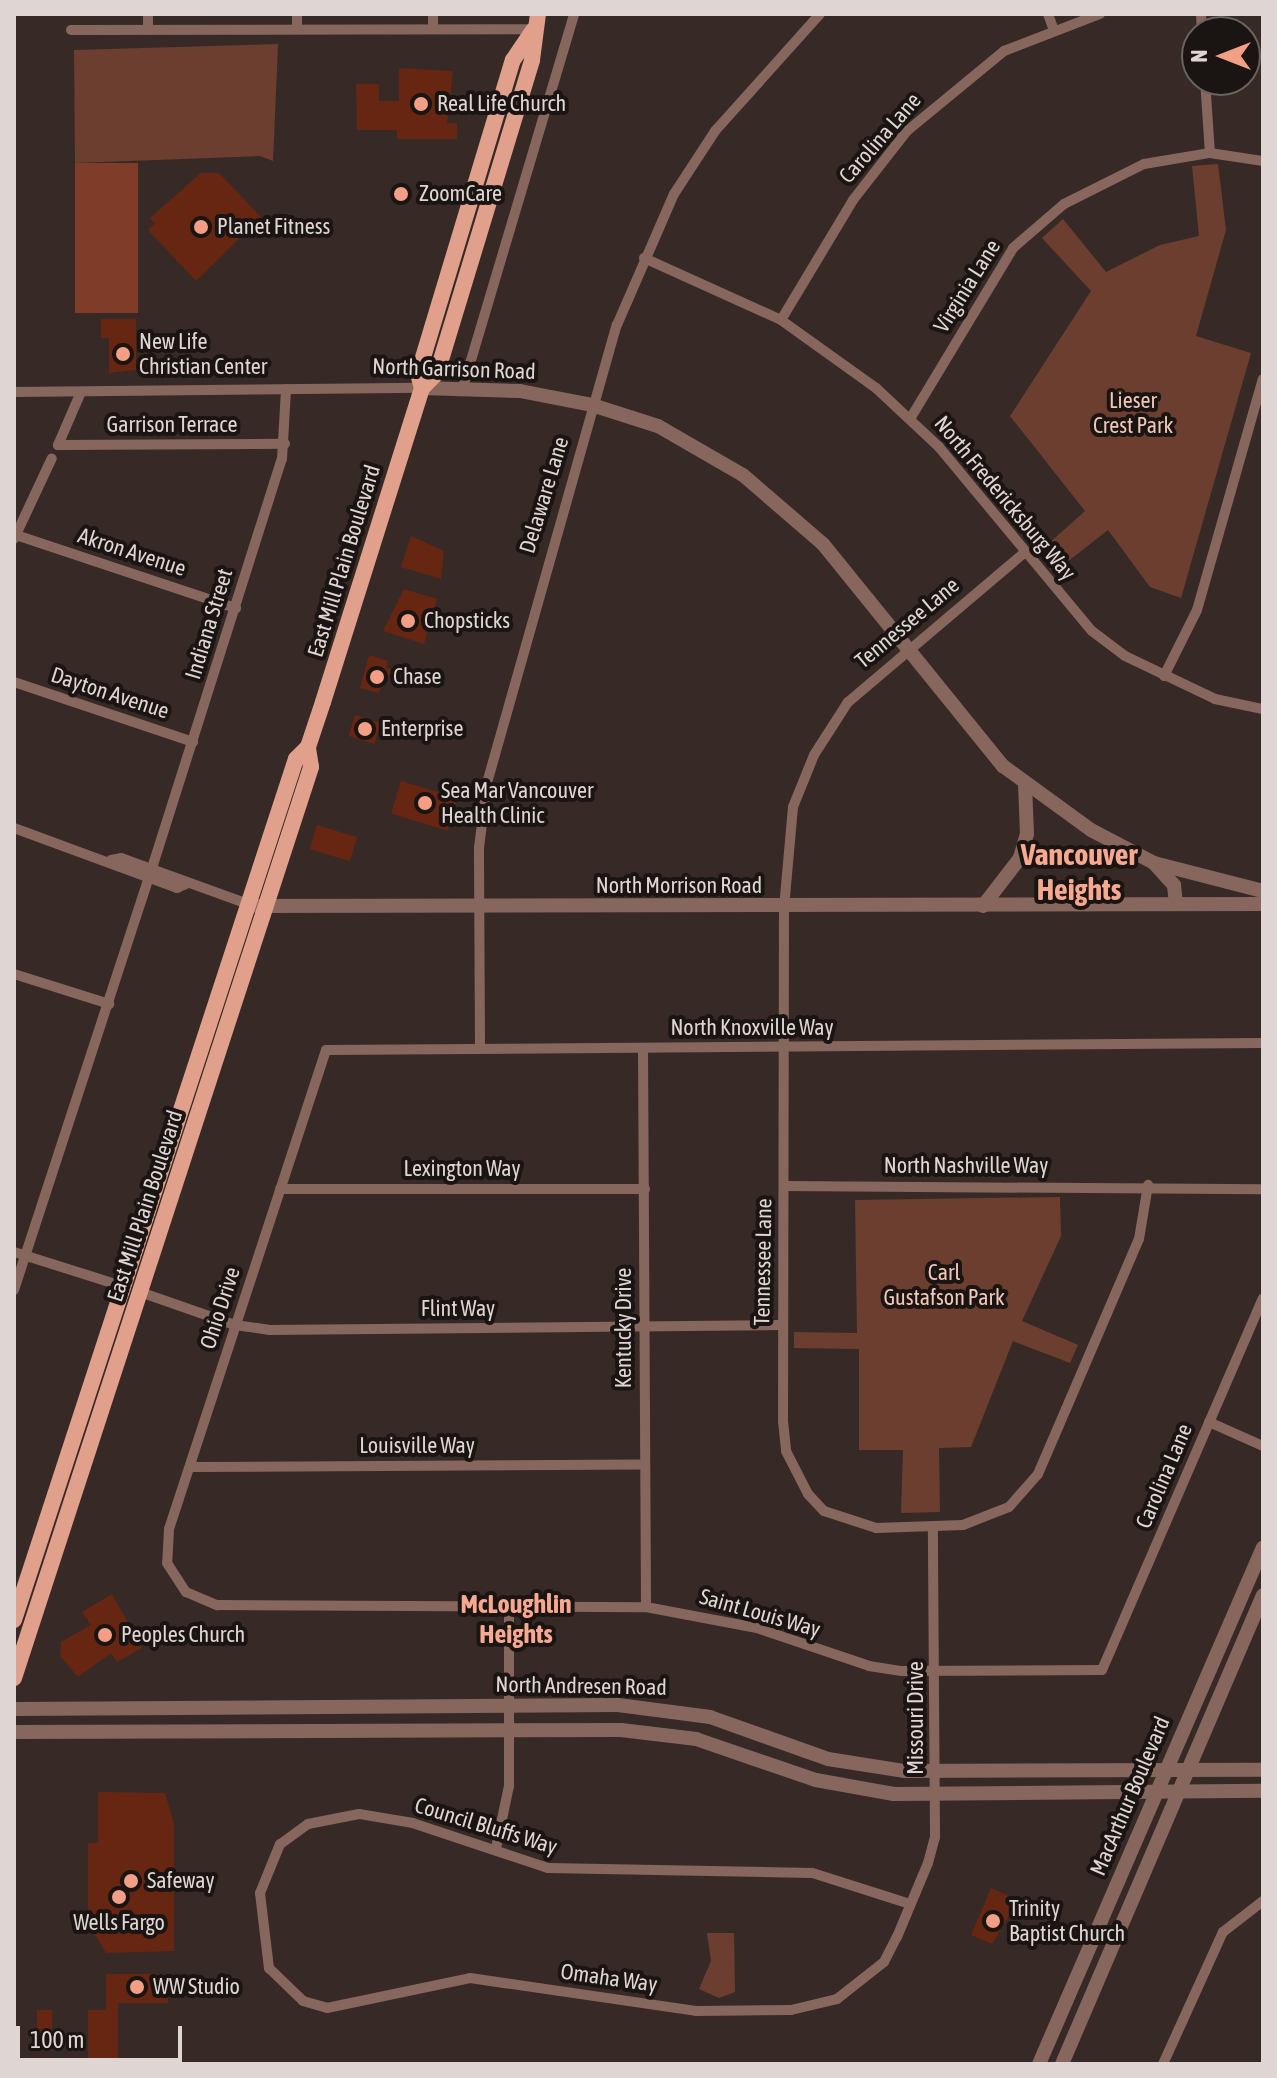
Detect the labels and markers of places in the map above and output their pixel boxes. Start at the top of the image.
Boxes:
place label: Real Life Church [437,91,566,117]
marker: Real Life Church [412,95,430,113]
place label: ZoomCare [419,181,502,207]
marker: ZoomCare [390,183,412,205]
place label: Planet Fitness [217,214,330,240]
marker: Planet Fitness [192,218,210,236]
place label: New Life Christian Center [139,328,267,380]
marker: New Life Christian Center [114,345,132,363]
place label: Chopsticks [424,608,510,634]
marker: Chopsticks [399,612,417,630]
place label: Chase [393,664,442,690]
marker: Chase [368,668,386,686]
place label: Enterprise [381,716,463,742]
marker: Enterprise [356,720,374,738]
place label: Sea Mar Vancouver Health Clinic [441,777,593,828]
marker: Sea Mar Vancouver Health Clinic [416,794,434,812]
place label: Peoples Church [121,1622,245,1648]
marker: Peoples Church [96,1626,114,1644]
place label: Safeway [147,1868,215,1894]
marker: Safeway [122,1872,140,1890]
marker: Wells Fargo [110,1888,128,1906]
place label: Trinity Baptist Church [1009,1895,1125,1946]
place label: Wells Fargo [73,1910,165,1936]
marker: Trinity Baptist Church [984,1912,1002,1930]
place label: WW Studio [153,1974,240,2000]
marker: WW Studio [128,1978,146,1996]

